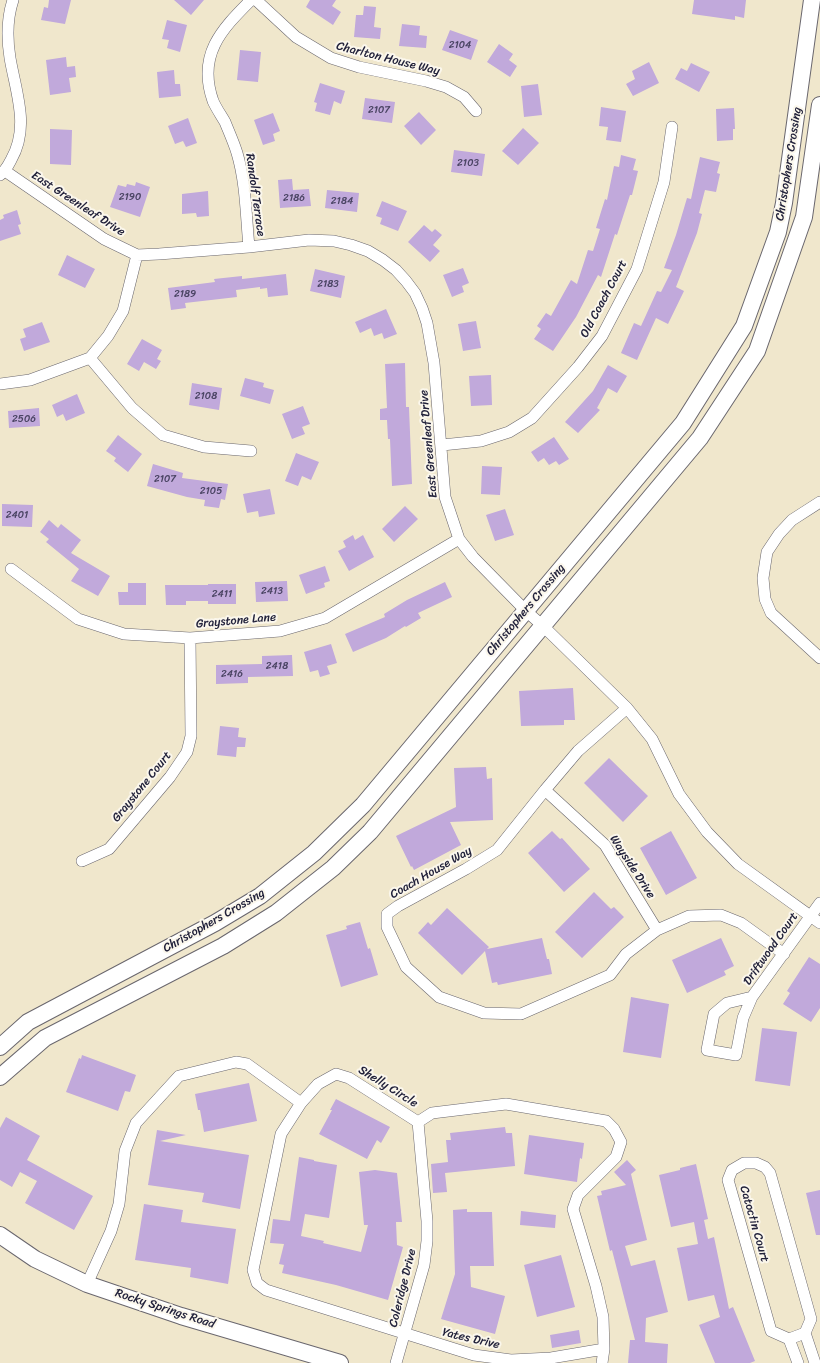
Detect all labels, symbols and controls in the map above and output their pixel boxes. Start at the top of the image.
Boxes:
street label: Charlton House Way [335,39,441,79]
house number: 2104 [449,39,471,51]
house number: 2107 [368,104,390,116]
street label: Christophers Crossing [773,106,805,222]
street label: Randolf Terrace [242,153,268,237]
house number: 2103 [457,157,479,169]
street label: East Greenleaf Drive [29,168,127,240]
house number: 2190 [119,191,141,203]
house number: 2186 [283,192,305,204]
house number: 2184 [331,195,353,207]
street label: Old Coach Court [577,258,631,340]
house number: 2183 [317,278,339,290]
house number: 2189 [174,288,196,300]
street label: East Greenleaf Drive [417,389,441,499]
house number: 2108 [195,390,217,402]
house number: 2506 [12,413,36,425]
house number: 2107 [154,473,176,485]
house number: 2105 [200,485,222,497]
house number: 2401 [6,509,28,521]
street label: Christophers Crossing [484,561,568,659]
house number: 2413 [261,585,283,597]
house number: 2411 [212,588,232,600]
street label: Graystone Lane [195,610,277,632]
house number: 2418 [266,660,288,672]
house number: 2416 [221,668,243,680]
street label: Graystone Court [109,749,175,825]
street label: Wayside Drive [606,833,658,901]
street label: Coach House Way [388,844,474,902]
street label: Christophers Crossing [161,886,267,956]
street label: Driftwood Court [741,910,801,988]
street label: Shelly Circle [356,1063,420,1111]
street label: Catoctin Court [736,1184,772,1264]
street label: Coleridge Drive [386,1247,420,1329]
street label: Rocky Springs Road [113,1286,217,1332]
street label: Yates Drive [441,1325,501,1353]

